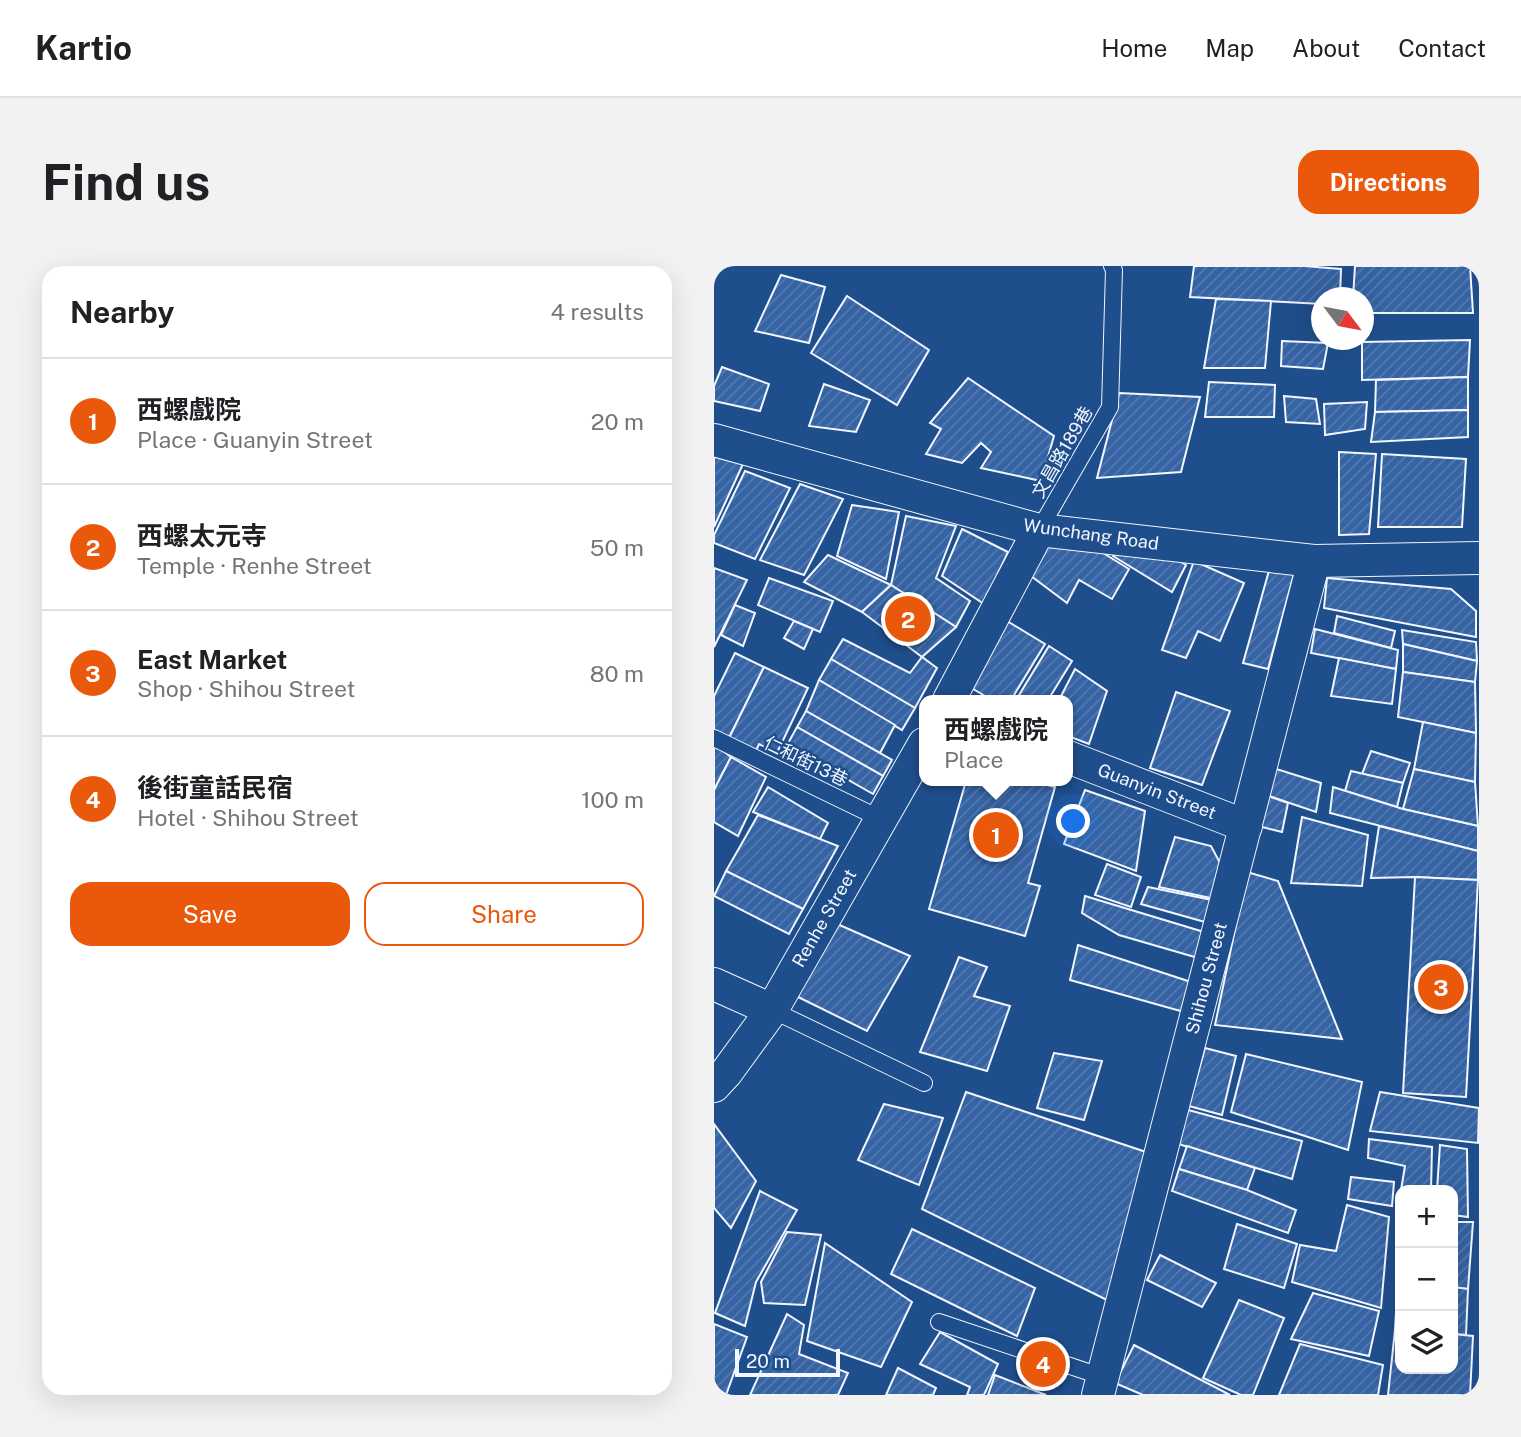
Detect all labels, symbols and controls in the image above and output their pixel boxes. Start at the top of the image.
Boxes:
text: Kartio [35,29,132,67]
text: Home [1101,34,1167,62]
text: Map [1205,34,1254,62]
text: About [1292,34,1360,62]
text: Contact [1398,34,1486,62]
button: Directions [1298,150,1479,214]
text: Find us [42,153,210,211]
north arrow [1311,287,1374,350]
text: Nearby [70,294,174,330]
text: 4 results [550,298,644,325]
text: 西螺戲院 [137,394,241,425]
street label: 文昌路189巷 [1027,403,1097,501]
text: 1 [88,408,98,435]
text: 20 m [591,408,644,435]
text: Place · Guanyin Street [137,426,373,453]
street label: Wunchang Road [1022,514,1160,554]
text: 西螺太元寺 [137,520,267,551]
text: 2 [86,534,100,561]
text: 50 m [590,534,644,561]
text: Temple · Renhe Street [137,552,372,579]
pin: 2 [885,593,931,645]
text: East Market [137,644,287,675]
text: 3 [85,660,101,687]
text: 80 m [590,660,644,687]
text: Shop · Shihou Street [137,675,355,702]
popup [919,695,1073,786]
text: 西螺戲院 [944,714,1048,745]
street label: 仁和街13巷 [761,732,851,790]
text: Place [944,746,1004,773]
street label: Guanyin Street [1095,759,1219,823]
text: 後街童話民宿 [137,772,293,803]
text: 4 [85,786,101,813]
text: 100 m [581,786,644,813]
text: Hotel · Shihou Street [137,804,359,831]
your location [1056,804,1090,838]
pin: 1 [973,809,1019,861]
street label: Renhe Street [787,865,861,971]
button: Save [70,882,350,946]
button: Share [364,882,644,946]
street label: Shihou Street [1181,920,1231,1036]
pin: 3 [1418,961,1464,1013]
map controls [1395,1185,1458,1374]
button: + [1395,1185,1458,1248]
button: − [1395,1248,1458,1311]
button: layers [1395,1311,1458,1374]
pin: 4 [1020,1338,1066,1390]
scale bar [735,1346,840,1378]
text: 20 m [746,1350,790,1372]

